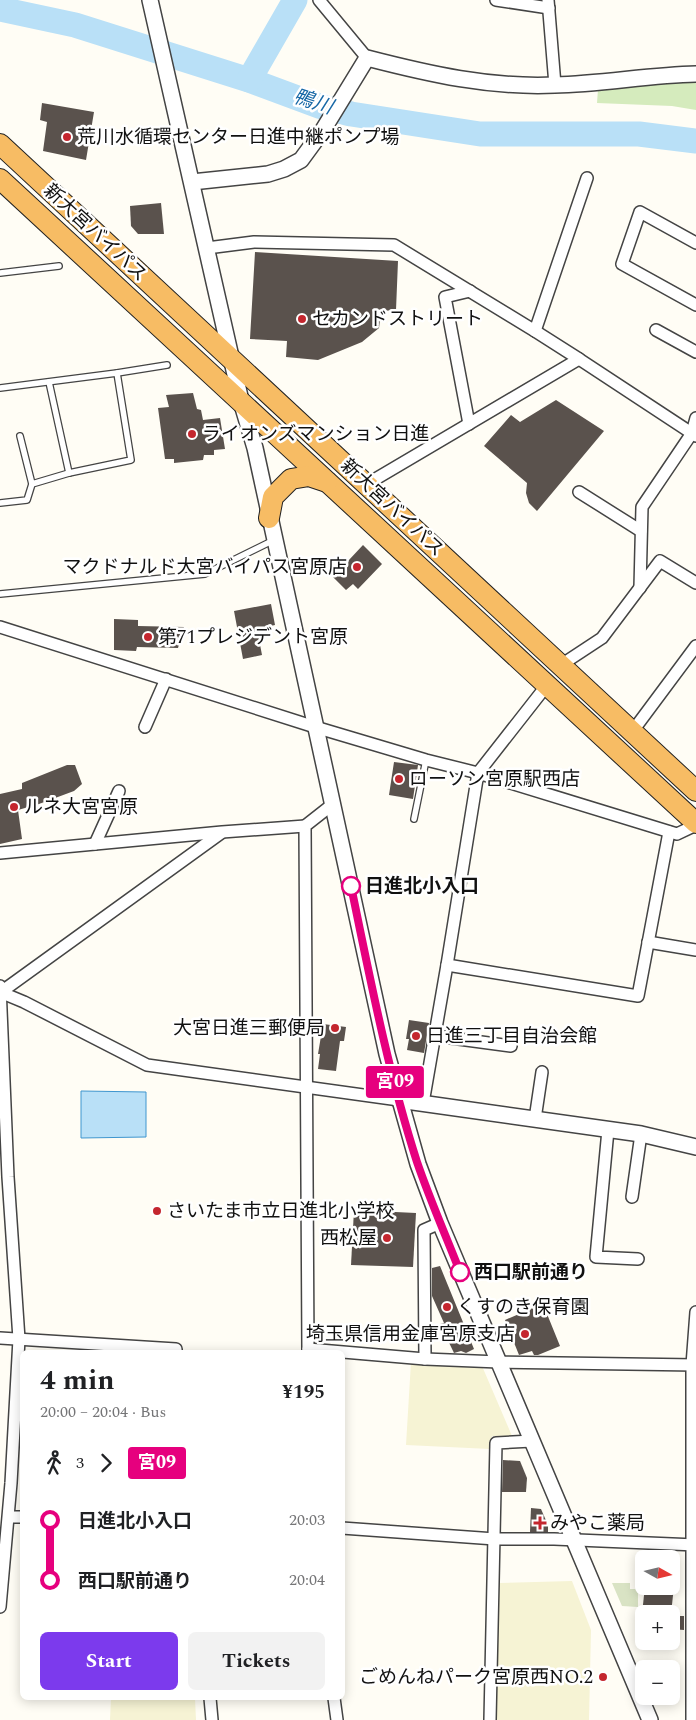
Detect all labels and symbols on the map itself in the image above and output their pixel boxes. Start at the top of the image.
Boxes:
water label: 鴨川 [289,82,339,123]
place label: 荒川水循環センター日進中継ポンプ場 [77,123,399,152]
marker: 荒川水循環センター日進中継ポンプ場 [61,131,73,143]
street label: 新大宮バイパス [37,177,153,289]
place label: セカンドストリート [312,305,483,334]
marker: セカンドストリート [296,313,308,325]
place label: ライオンズマンション日進 [202,420,430,449]
marker: ライオンズマンション日進 [186,428,198,440]
street label: 新大宮バイパス [334,452,450,564]
place label: マクドナルド大宮バイパス宮原店 [62,553,347,582]
marker: マクドナルド大宮バイパス宮原店 [351,561,363,573]
place label: 第71プレジデント宮原 [158,623,348,652]
marker: 第71プレジデント宮原 [142,631,154,643]
place label: ローソン宮原駅西店 [409,765,580,794]
marker: ローソン宮原駅西店 [393,773,405,785]
place label: ルネ大宮宮原 [24,793,138,822]
marker: ルネ大宮宮原 [8,801,20,813]
place label: 日進北小入口 [365,872,479,901]
marker: 日進北小入口 [341,876,361,896]
place label: 大宮日進三郵便局 [173,1014,325,1043]
marker: 大宮日進三郵便局 [329,1022,341,1034]
place label: 日進三丁目自治会館 [426,1022,597,1051]
marker: 日進三丁目自治会館 [410,1030,422,1042]
line badge: 宮09 [366,1066,424,1098]
place label: さいたま市立日進北小学校 [167,1197,394,1226]
marker: さいたま市立日進北小学校 [151,1205,163,1217]
place label: 西松屋 [320,1224,377,1253]
marker: 西松屋 [381,1232,393,1244]
place label: 西口駅前通り [474,1258,588,1287]
marker: 西口駅前通り [450,1262,470,1282]
place label: くすのき保育園 [457,1293,589,1322]
marker: くすのき保育園 [441,1301,453,1313]
place label: 埼玉県信用金庫宮原支店 [306,1320,515,1349]
marker: 埼玉県信用金庫宮原支店 [519,1328,531,1340]
place label: みやこ薬局 [550,1509,645,1538]
marker: みやこ薬局 [534,1517,546,1529]
north arrow [635,1550,680,1595]
place label: ごめんねパーク宮原西NO.2 [359,1663,593,1692]
marker: ごめんねパーク宮原西NO.2 [597,1671,609,1683]

